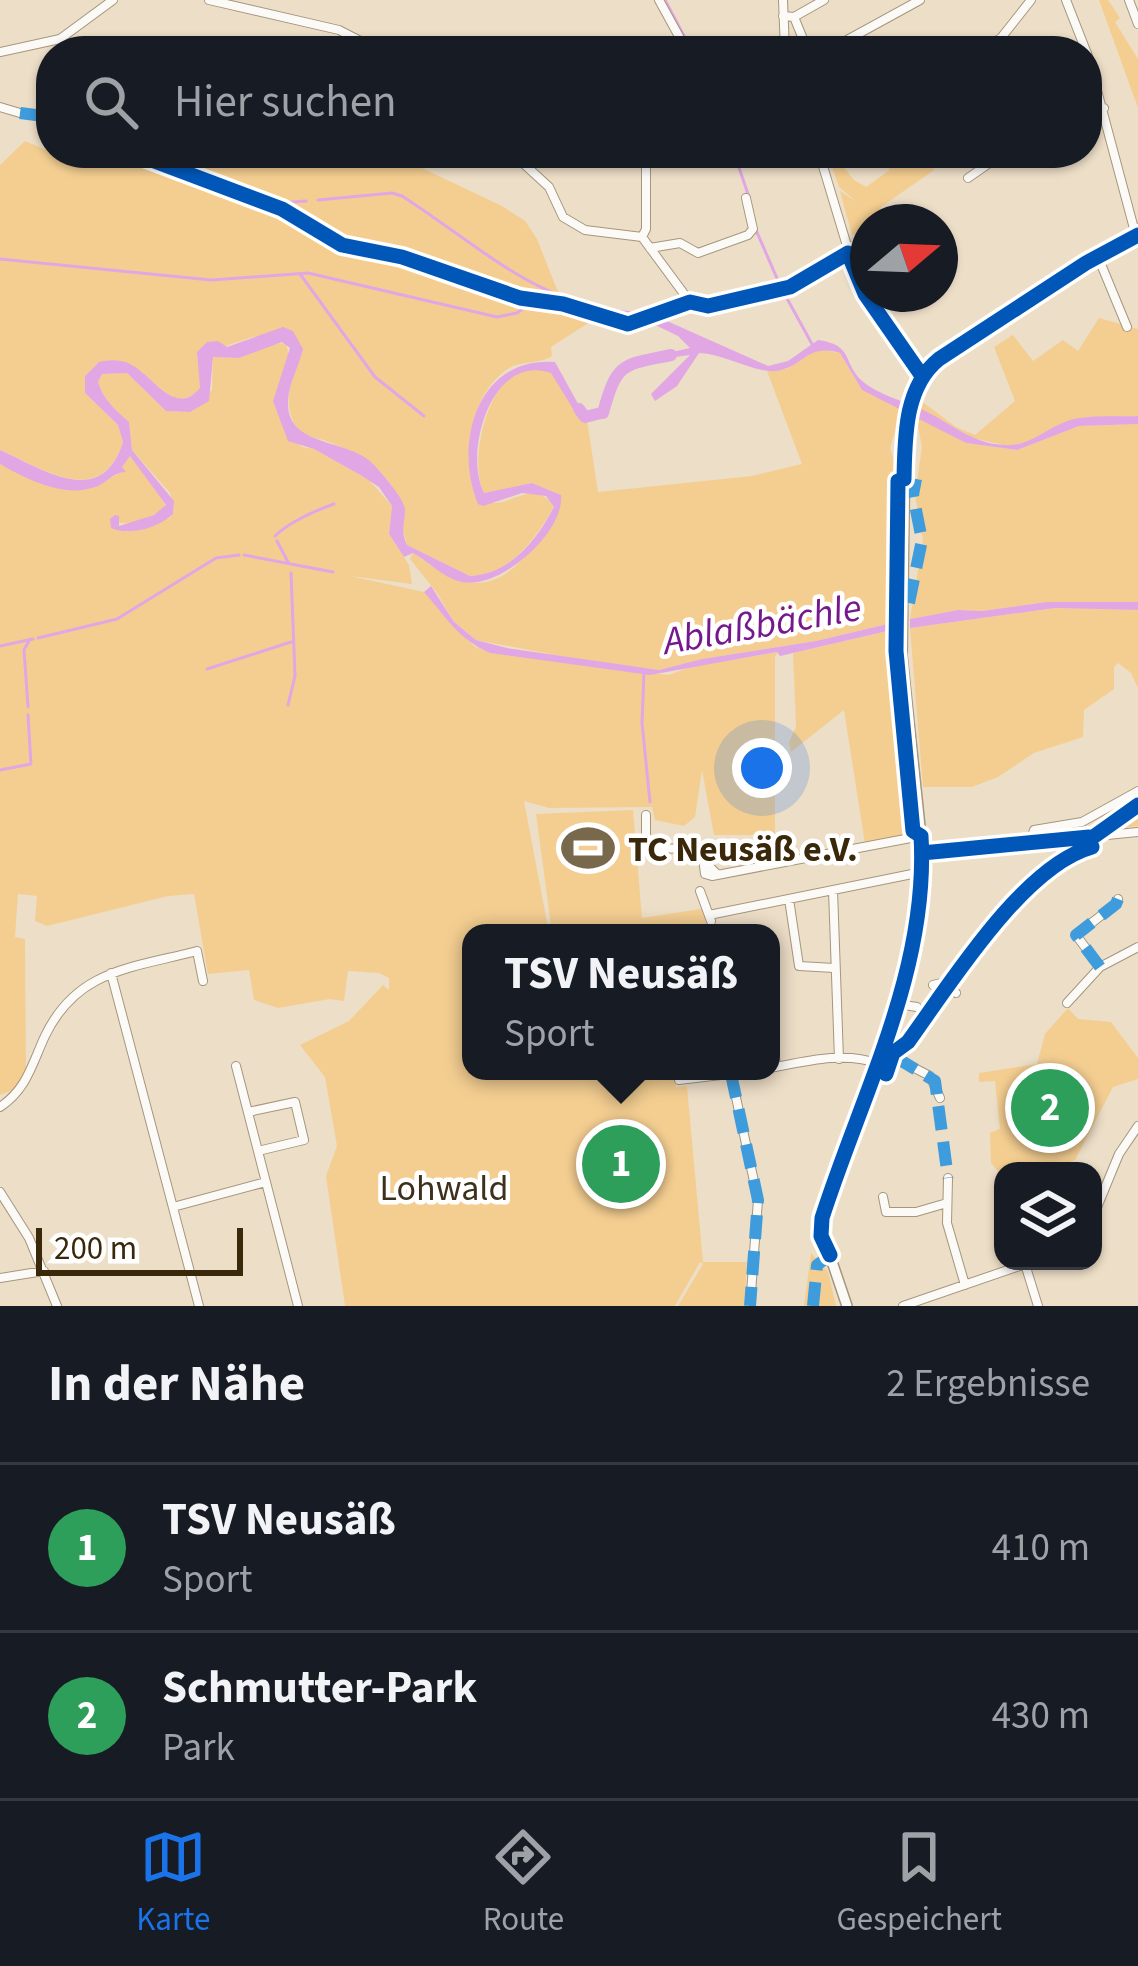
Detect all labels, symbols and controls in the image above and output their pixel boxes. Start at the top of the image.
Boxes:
search box [36,36,1102,168]
icon: search [78,69,144,135]
text: Hier suchen [174,70,397,134]
north arrow [850,204,958,312]
water label: Ablaßbächle [657,580,866,670]
your location [732,738,792,798]
sports icon: TC Neusäß e.V. [559,819,617,877]
place label: TC Neusäß e.V. [628,824,858,875]
popup [462,924,780,1080]
text: TSV Neusäß [504,942,738,1006]
text: Sport [504,1006,594,1062]
pin: 2 [1011,1063,1089,1153]
pin: 1 [582,1119,660,1209]
map controls [994,1162,1102,1270]
button: layers [994,1162,1102,1270]
park label: Lohwald [380,1163,509,1214]
scale bar [36,1222,243,1275]
text: 200 m [54,1225,137,1272]
text: In der Nähe [48,1348,305,1420]
text: 2 Ergebnisse [886,1356,1090,1412]
text: TSV Neusäß [162,1488,396,1552]
text: 1 [77,1520,97,1576]
text: 410 m [992,1520,1090,1576]
text: Sport [162,1552,252,1608]
text: Schmutter-Park [162,1656,477,1720]
text: 2 [77,1688,97,1744]
text: 430 m [992,1688,1090,1744]
text: Park [162,1720,235,1776]
tab: Karte [136,1824,210,1943]
tab: Route [483,1824,564,1943]
tab: Gespeichert [836,1824,1002,1943]

